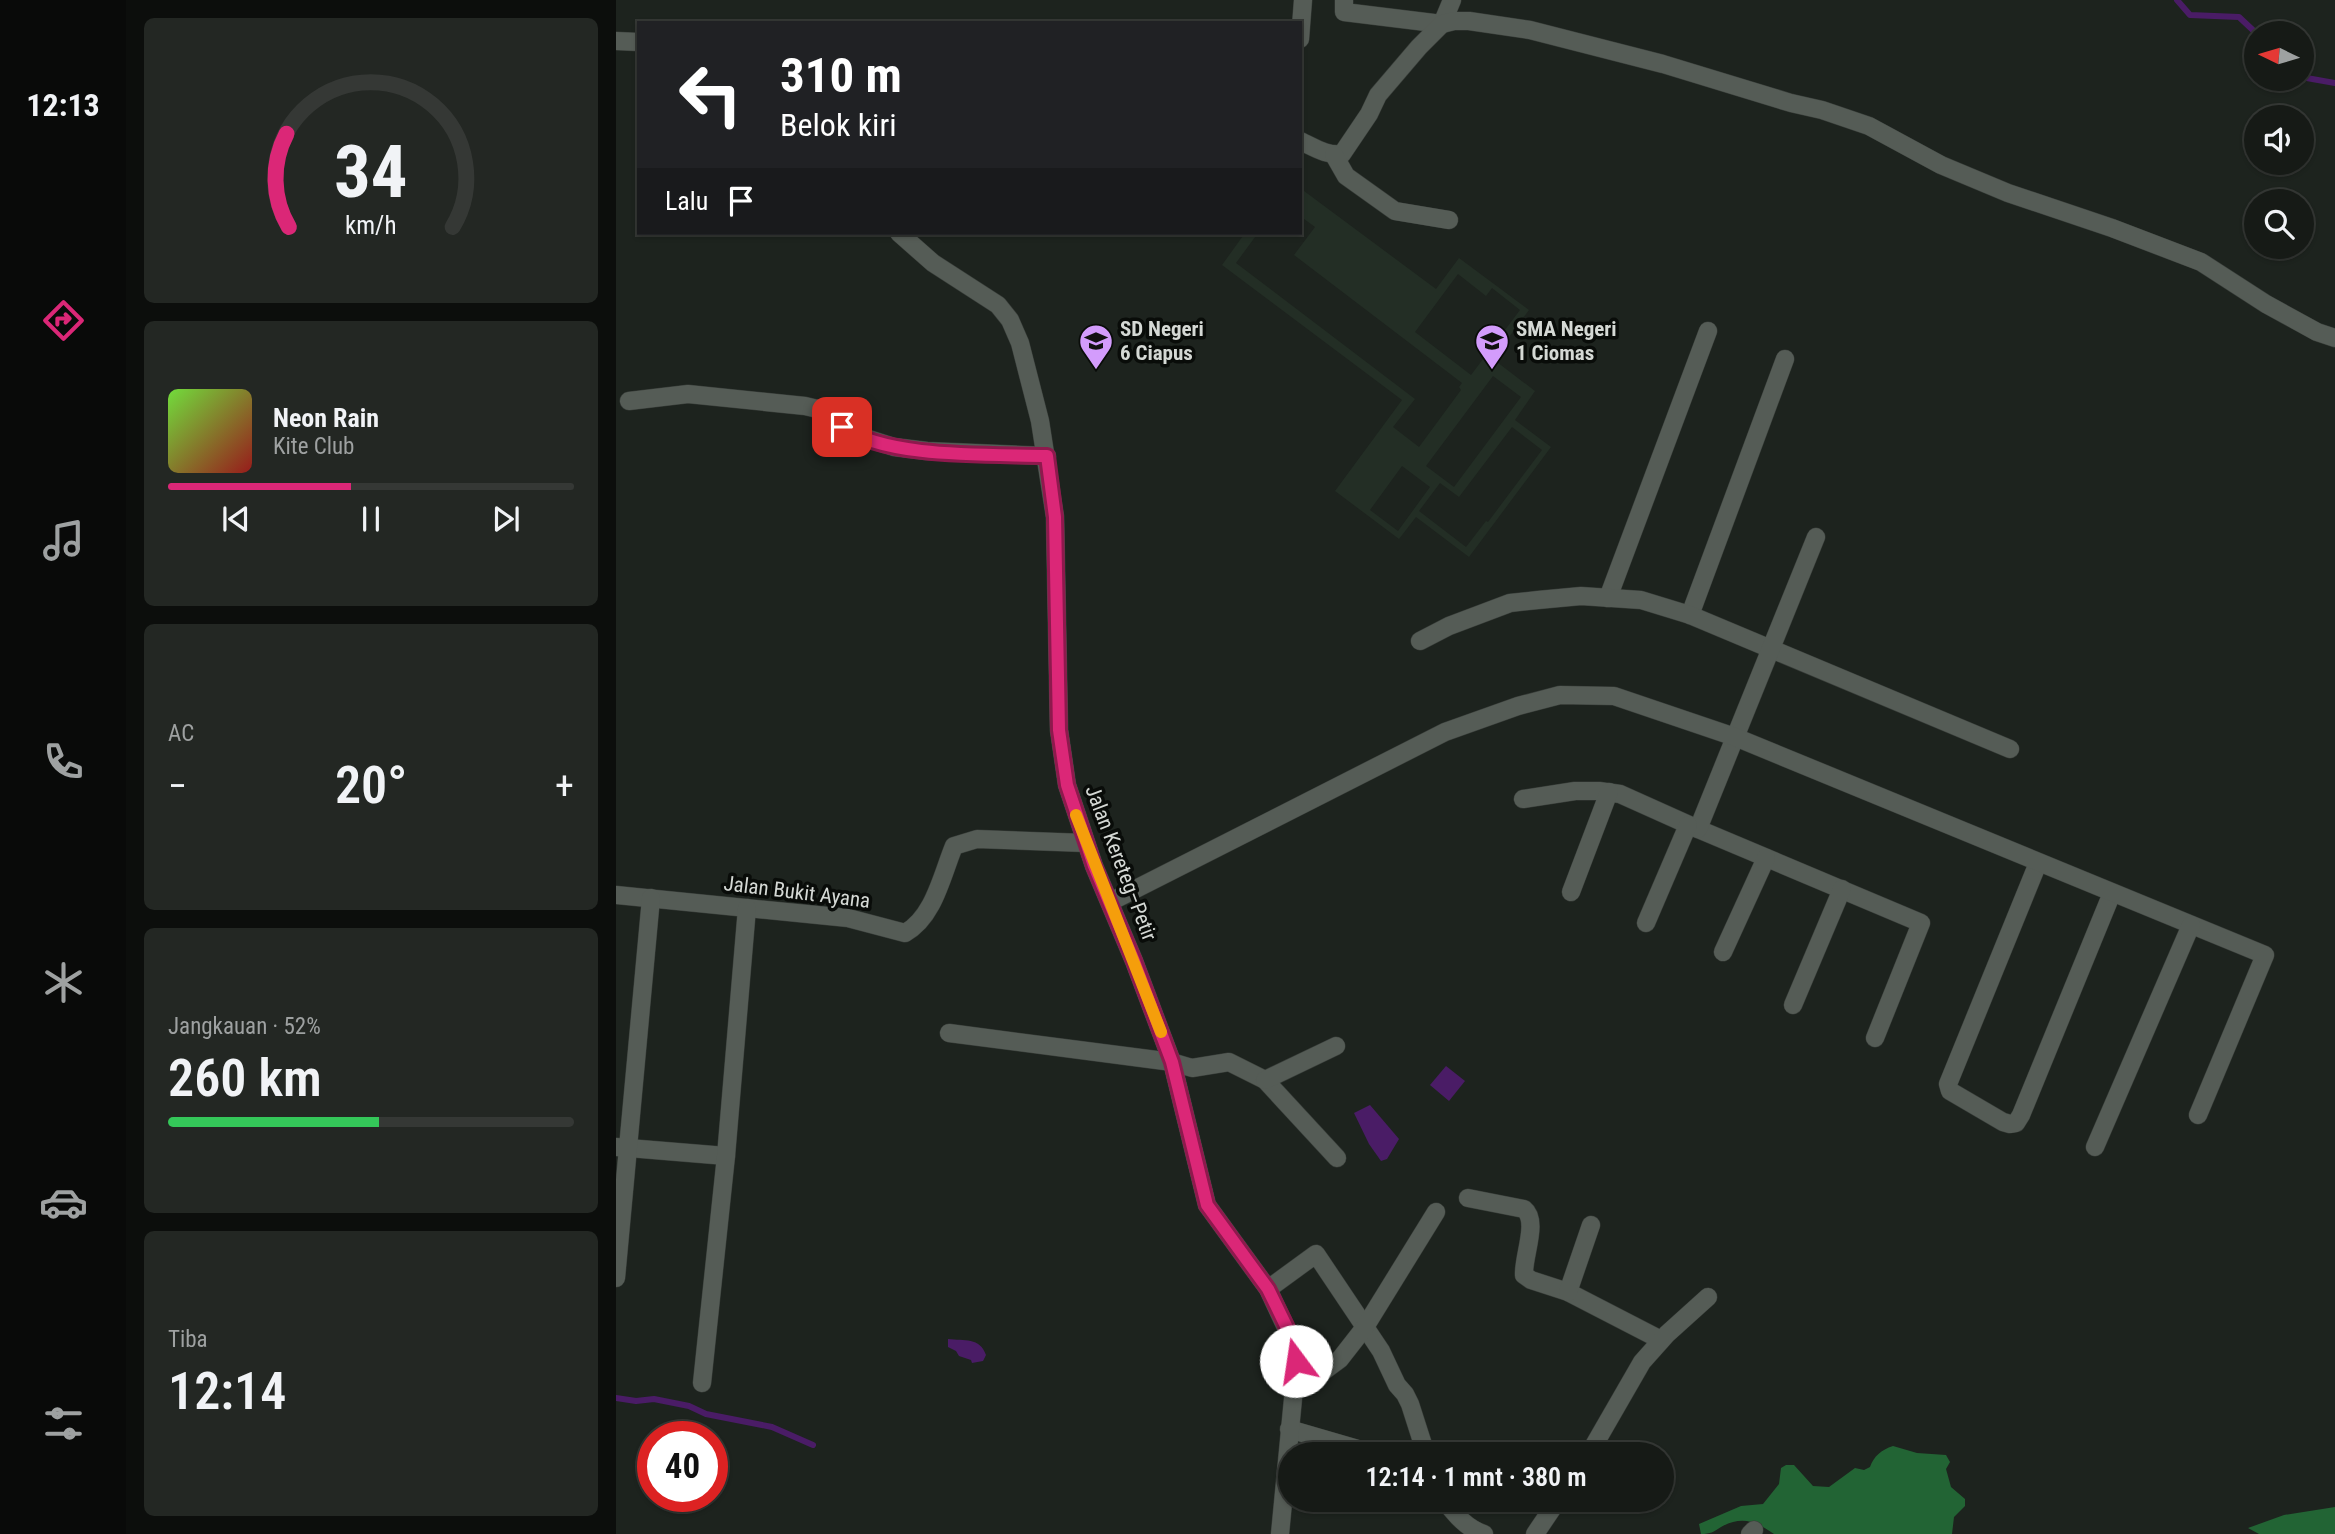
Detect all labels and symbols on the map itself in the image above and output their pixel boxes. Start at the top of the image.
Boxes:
north arrow [2244,21,2314,91]
place label: SD Negeri 6 Ciapus [1120,317,1204,365]
place label: SMA Negeri 1 Ciomas [1516,317,1617,365]
school or university icon: SD Negeri 6 Ciapus [1077,322,1115,371]
school or university icon: SMA Negeri 1 Ciomas [1473,322,1511,371]
pin [812,397,872,457]
street label: Jalan Kereteg–Petir [1080,782,1162,944]
street label: Jalan Bukit Ayana [722,871,872,913]
position arrow [1259,1324,1333,1398]
speed limit sign: 40 [637,1421,728,1512]

